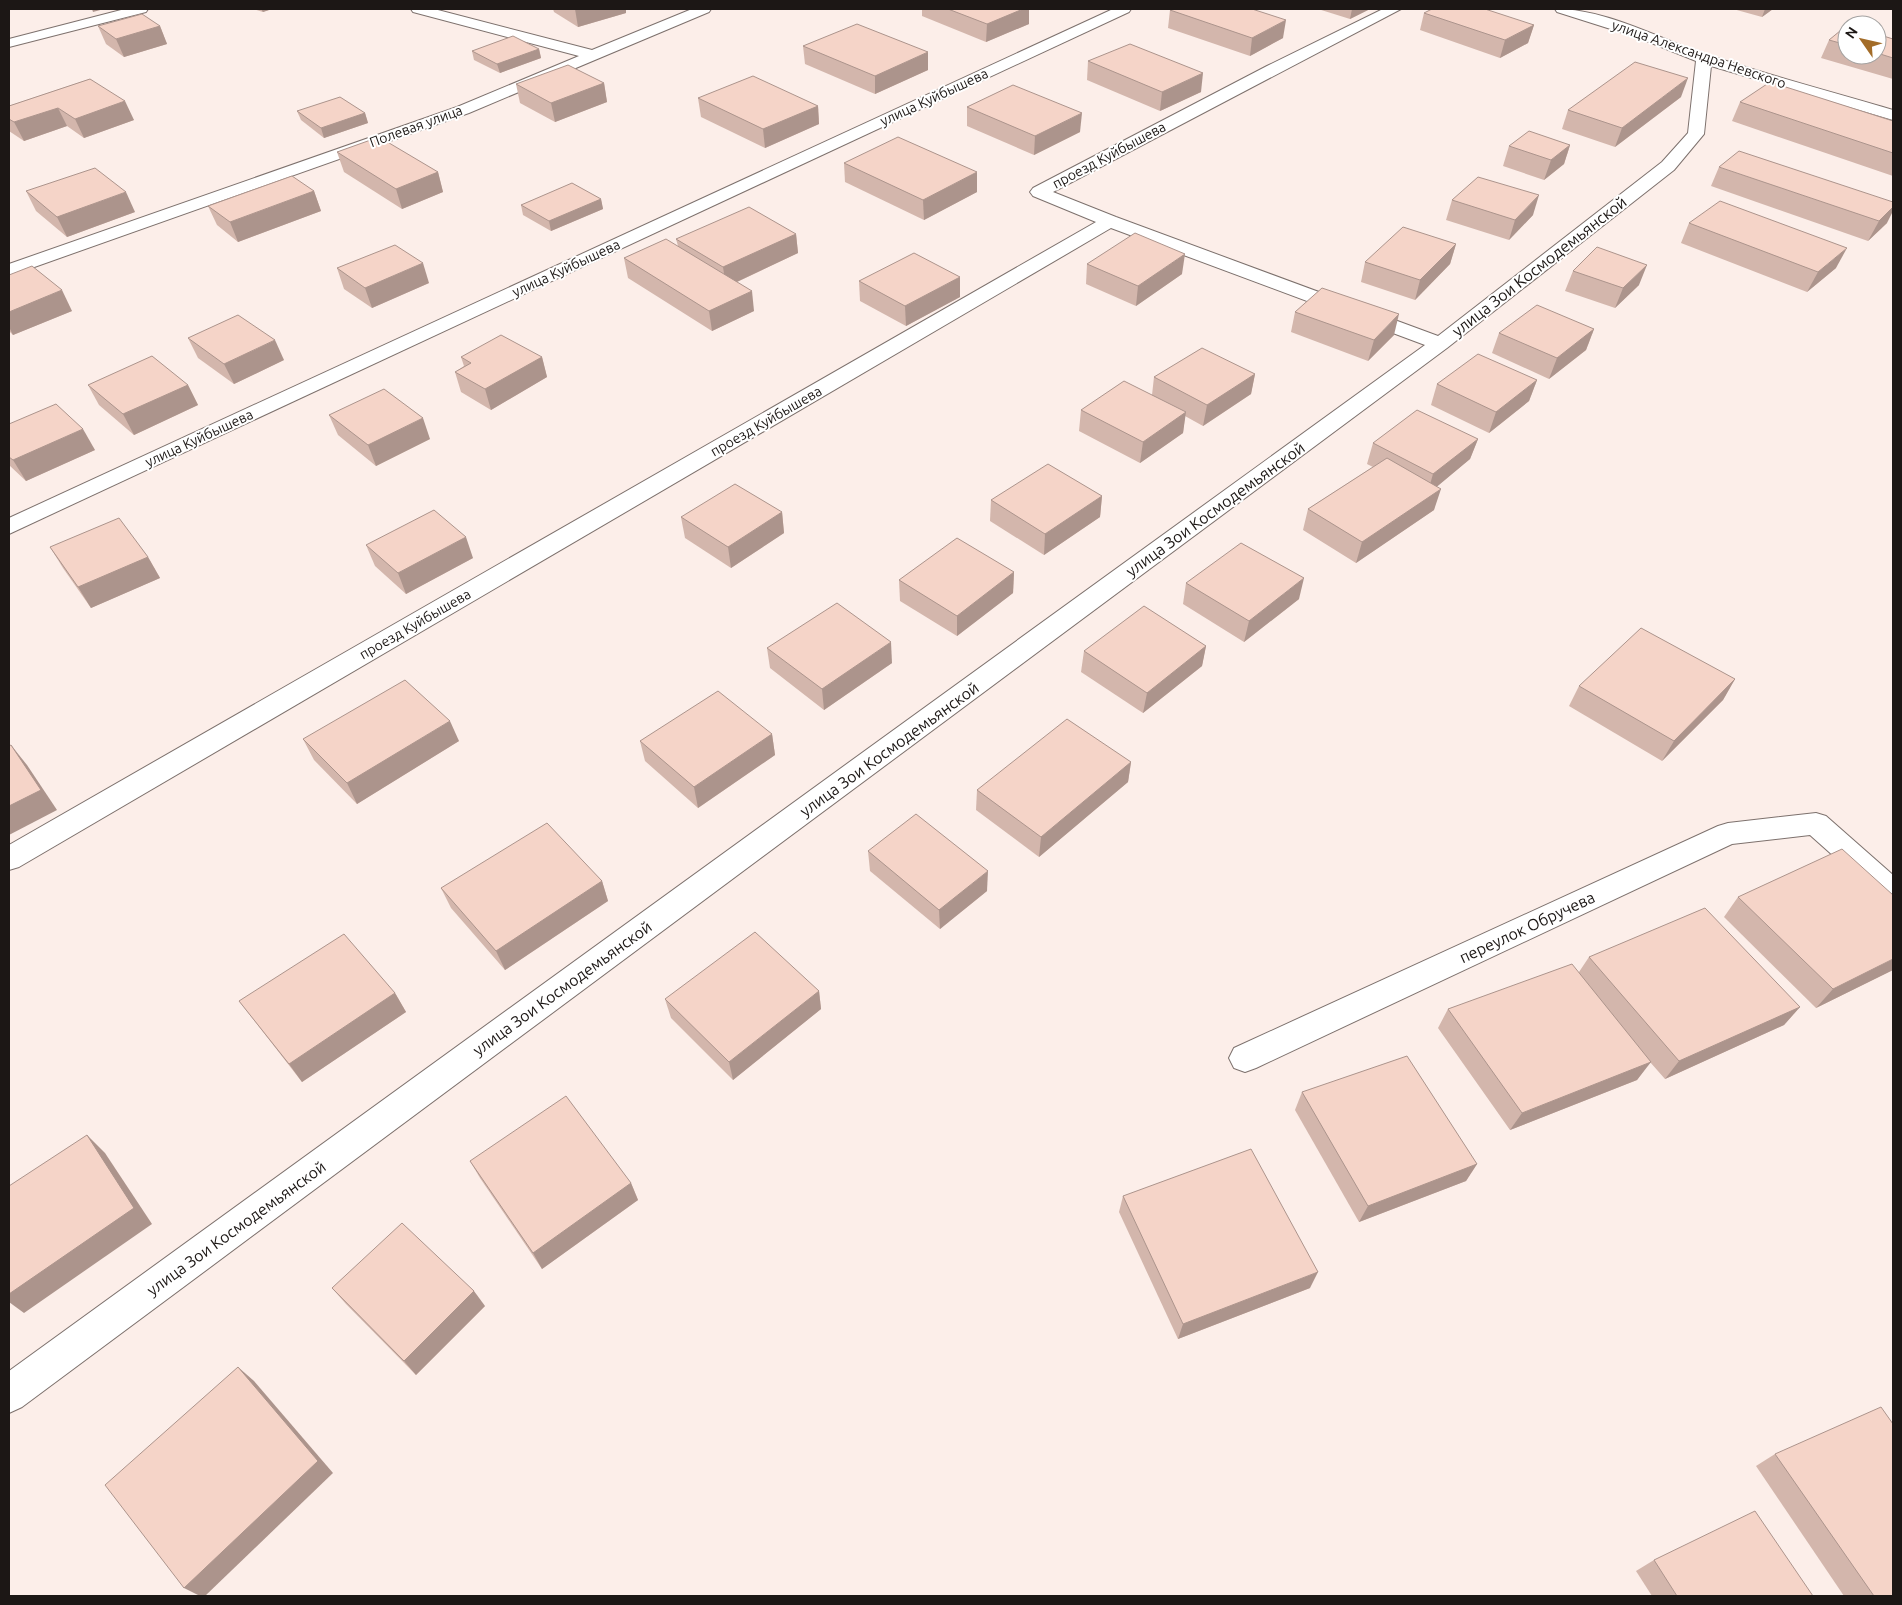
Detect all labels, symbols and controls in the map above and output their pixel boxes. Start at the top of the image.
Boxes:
north arrow [1837,15,1887,65]
street label: улица Александра Невского [1610,17,1788,91]
text: N [1842,24,1861,42]
street label: улица Куйбышева [878,65,990,129]
street label: Полевая улица [367,102,465,150]
street label: проезд Куйбышева [1050,118,1168,192]
street label: улица Зои Космодемьянской [1448,192,1630,340]
street label: улица Куйбышева [510,236,622,300]
street label: проезд Куйбышева [707,383,825,459]
street label: улица Куйбышева [143,406,255,470]
street label: улица Зои Космодемьянской [1122,438,1308,580]
street label: проезд Куйбышева [356,586,474,662]
street label: улица Зои Космодемьянской [796,678,982,820]
street label: переулок Обручева [1456,888,1598,966]
street label: улица Зои Космодемьянской [469,917,655,1059]
street label: улица Зои Космодемьянской [143,1157,329,1299]

